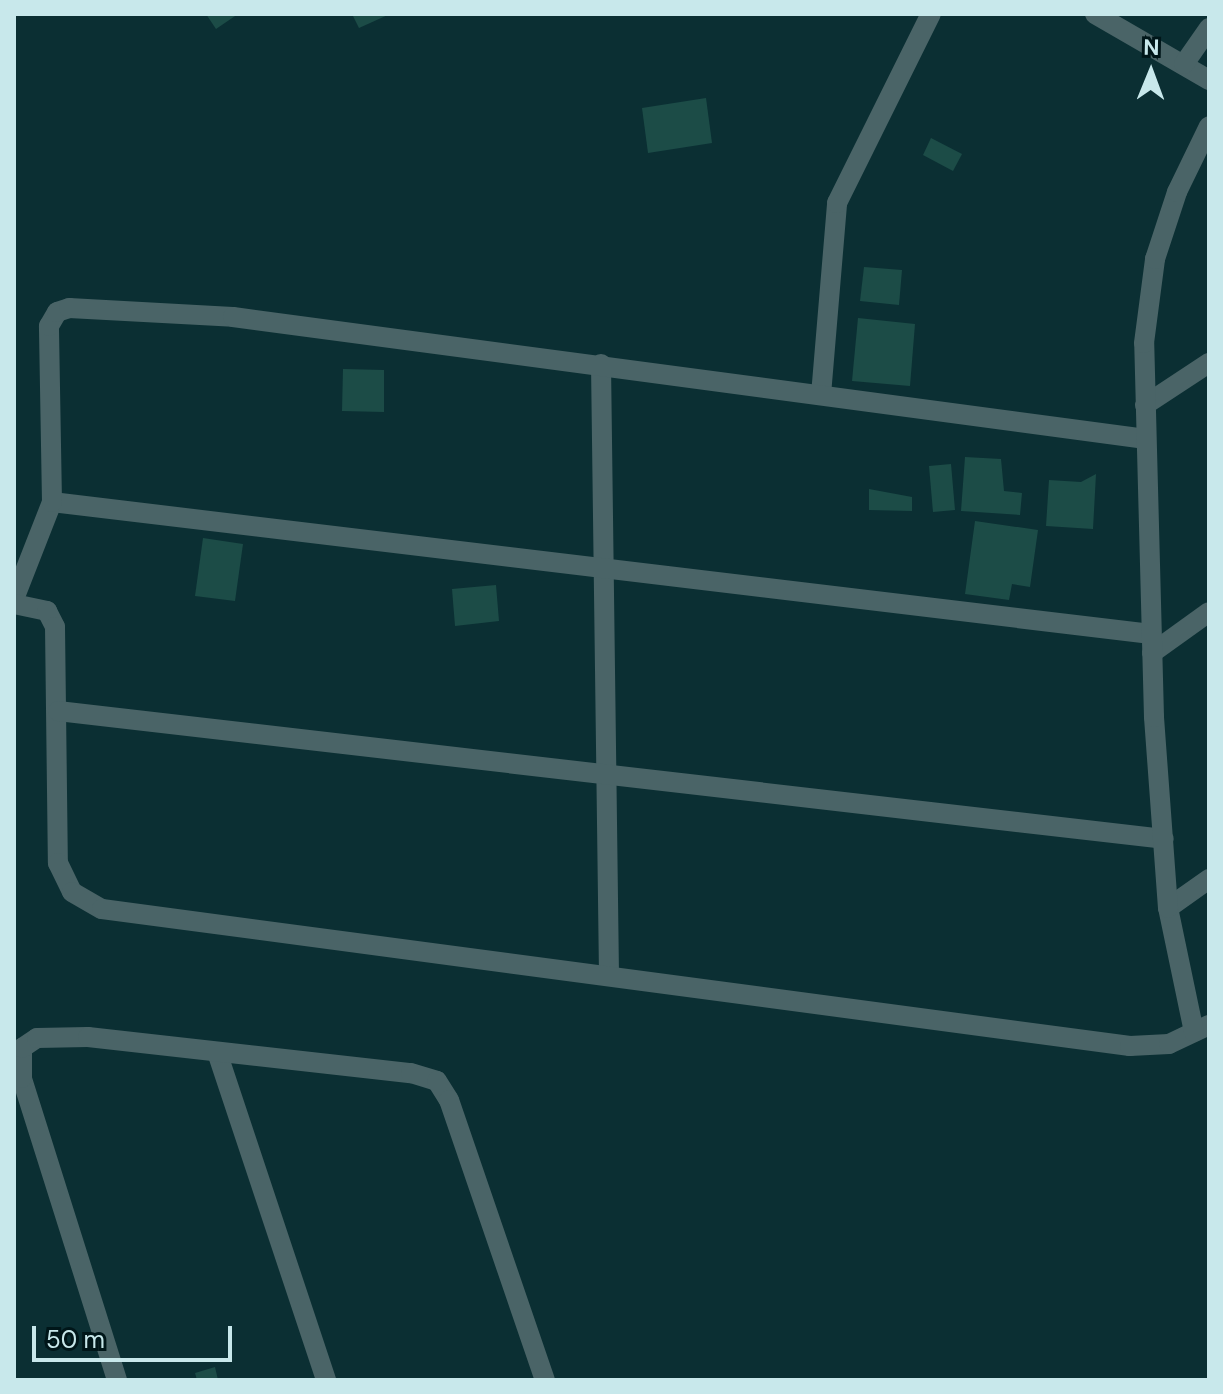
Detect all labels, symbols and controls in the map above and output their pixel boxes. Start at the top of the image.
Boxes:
north arrow [1111,32,1191,112]
text: N [1143,33,1160,62]
scale bar [36,1310,236,1360]
text: 50 m [46,1324,105,1355]

